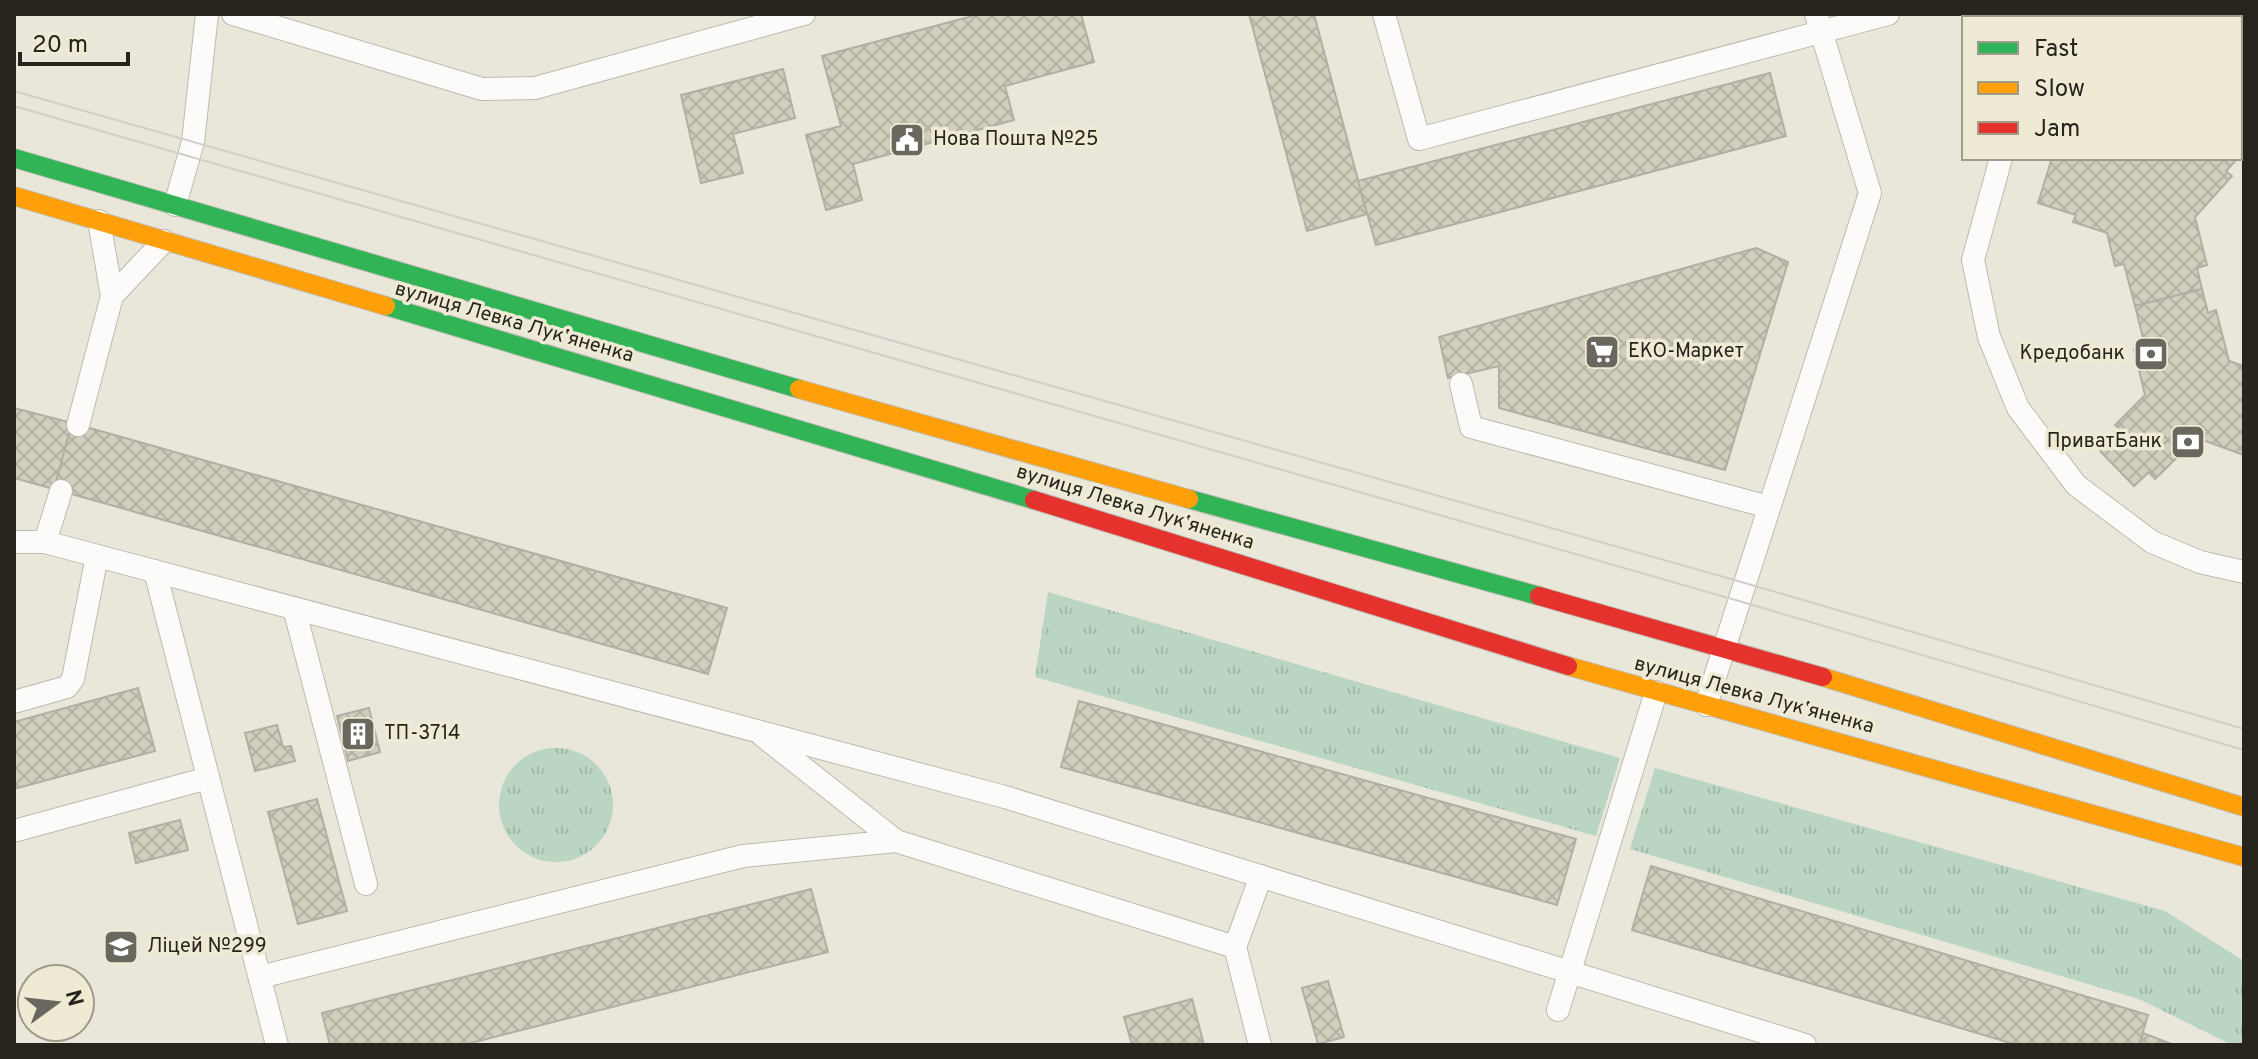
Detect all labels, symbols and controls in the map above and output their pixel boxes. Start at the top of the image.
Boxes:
scale bar [20,16,128,66]
legend [1962,16,2242,160]
text: 20 m [32,31,88,61]
text: Fast [2034,35,2078,65]
text: Slow [2034,75,2085,105]
text: Jam [2034,115,2080,145]
public building icon: Нова Пошта №25 [888,121,926,159]
place label: Нова Пошта №25 [933,127,1099,153]
street label: вулиця Левка Лукʼяненка [391,276,637,370]
supermarket icon: ЕКО-Маркет [1583,333,1621,371]
bank icon: Кредобанк [2132,335,2170,373]
place label: ЕКО-Маркет [1628,339,1744,365]
place label: Кредобанк [2020,341,2125,367]
bank icon: ПриватБанк [2169,423,2207,461]
place label: ПриватБанк [2047,429,2162,455]
street label: вулиця Левка Лукʼяненка [1013,459,1257,557]
street label: вулиця Левка Лукʼяненка [1631,651,1877,741]
building icon: ТП-3714 [339,715,377,753]
place label: ТП-3714 [384,721,460,747]
school or university icon: Ліцей №299 [102,928,140,966]
place label: Ліцей №299 [147,934,267,960]
north arrow [16,963,96,1043]
text: N [58,987,88,1010]

